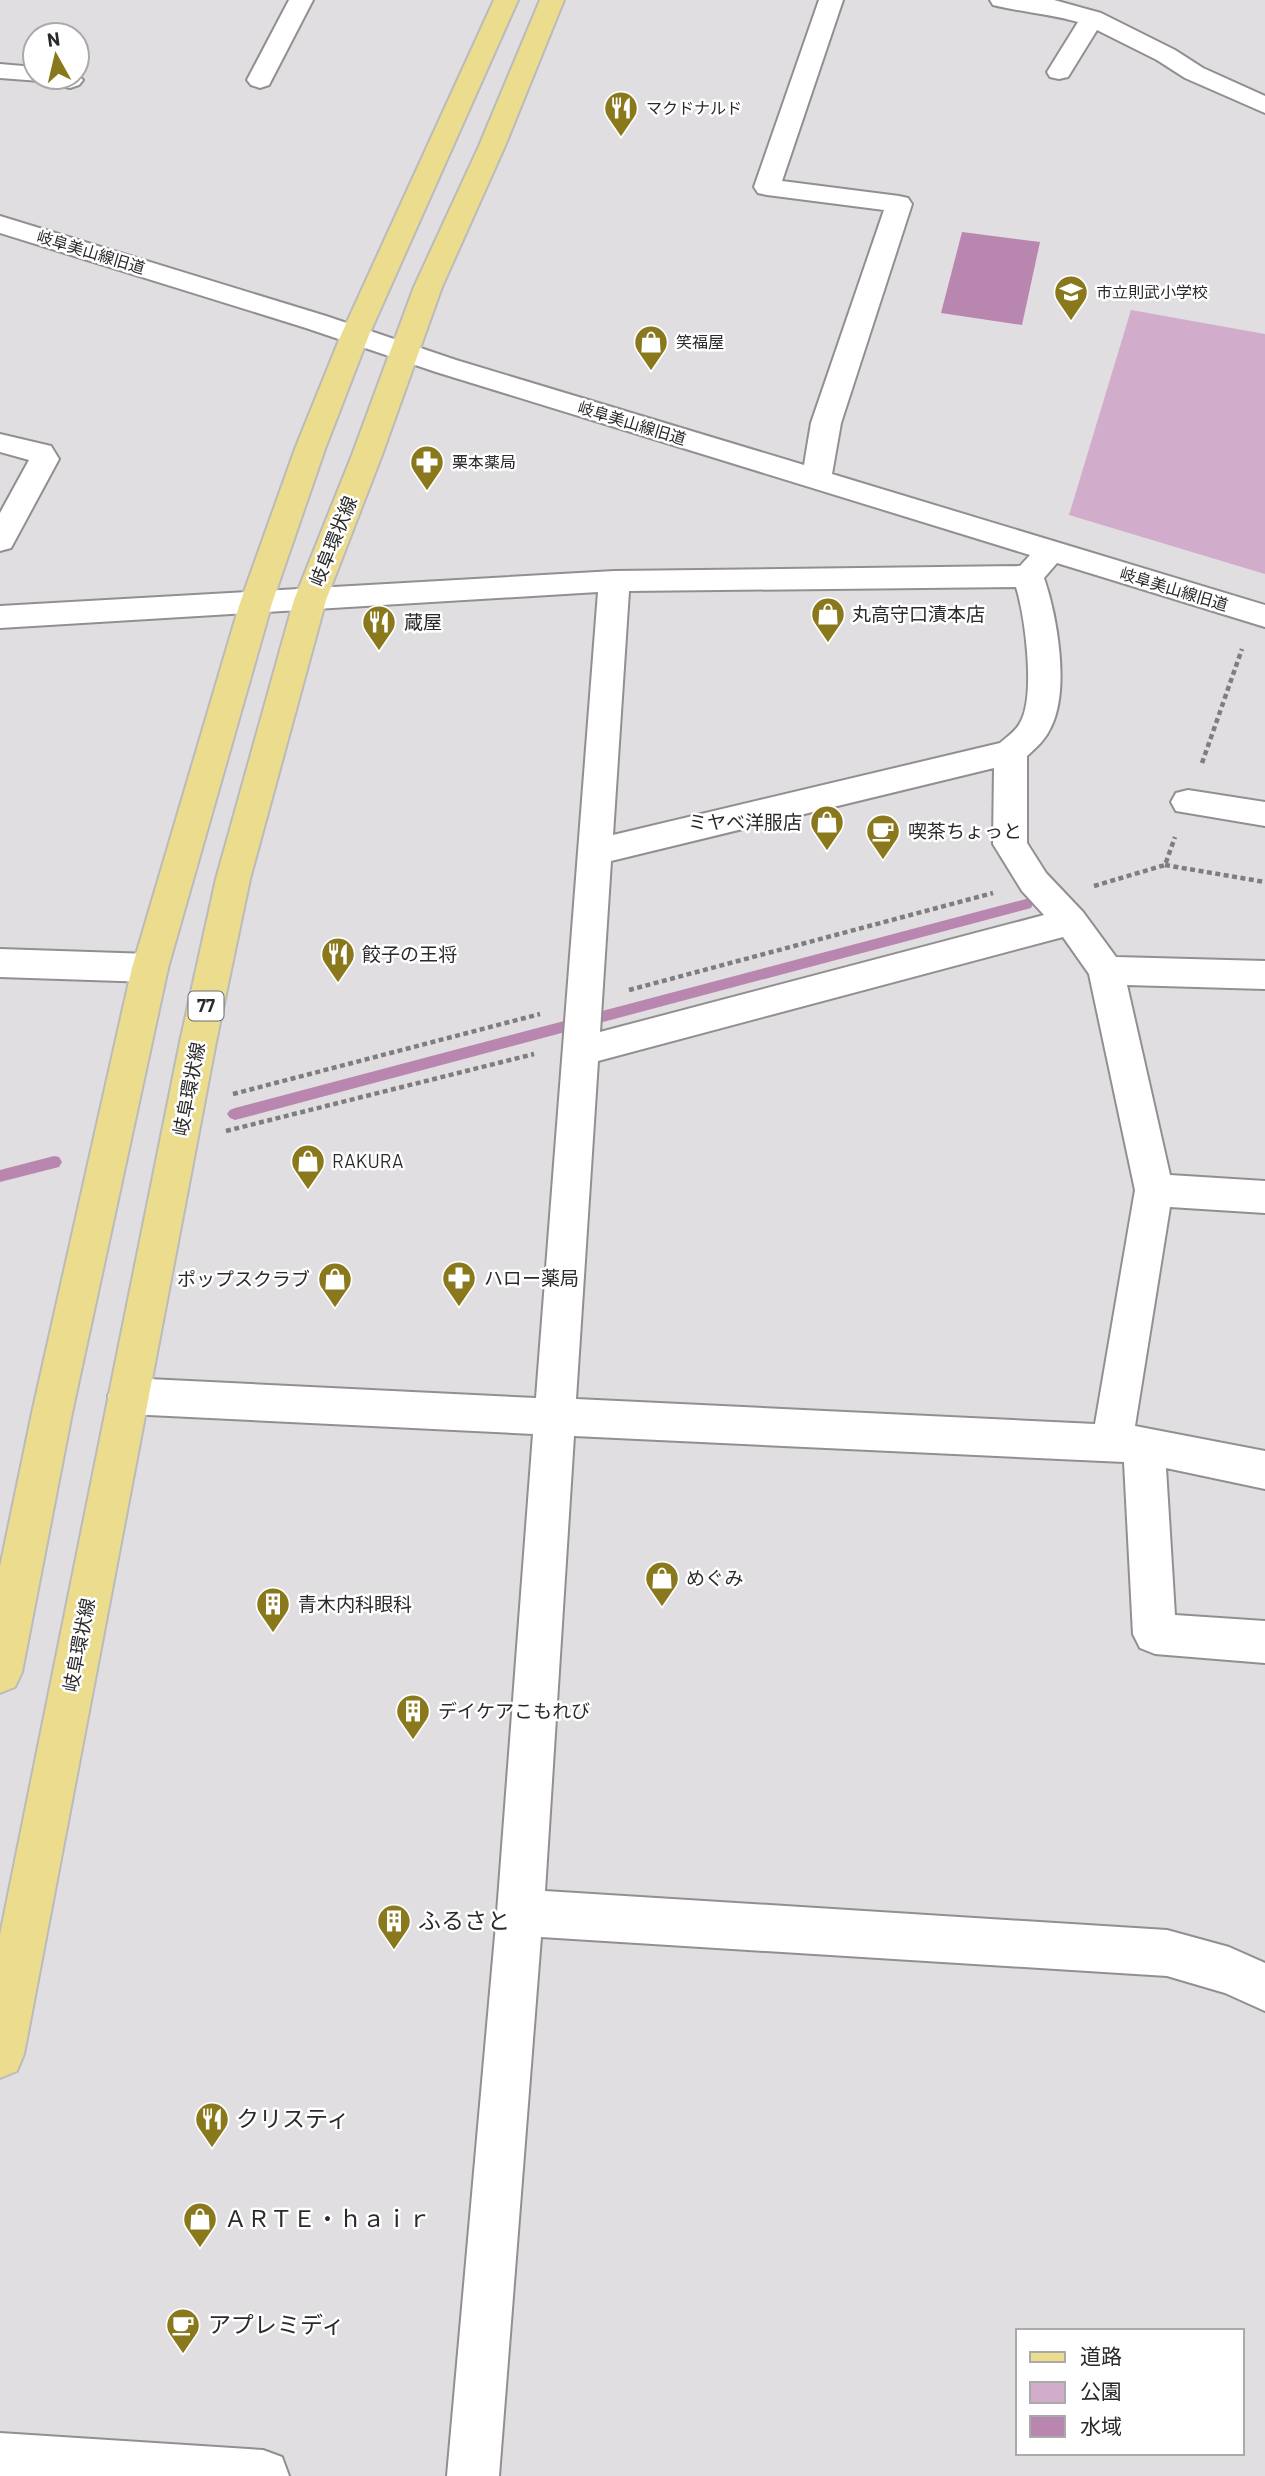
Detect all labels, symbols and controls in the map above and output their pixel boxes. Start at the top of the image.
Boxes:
north arrow [21,21,91,91]
text: N [46,26,61,51]
restaurant icon: マクドナルド [602,89,640,138]
place label: マクドナルド [646,98,742,117]
street label: 岐阜美山線旧道 [35,226,147,277]
school or university icon: 市立則武小学校 [1052,273,1090,322]
place label: 市立則武小学校 [1096,282,1208,301]
shop icon: 笑福屋 [632,323,670,372]
place label: 笑福屋 [676,332,724,351]
street label: 岐阜美山線旧道 [576,397,688,448]
pharmacy icon: 栗本薬局 [408,443,446,492]
place label: 栗本薬局 [452,452,516,471]
street label: 岐阜環状線 [304,492,361,589]
street label: 岐阜美山線旧道 [1118,563,1230,614]
shop icon: 丸高守口漬本店 [809,595,847,644]
place label: 丸高守口漬本店 [852,602,985,625]
restaurant icon: 蔵屋 [360,603,398,652]
place label: 蔵屋 [404,610,442,633]
shop icon: ミヤベ洋服店 [808,803,846,852]
place label: ミヤベ洋服店 [688,810,802,833]
cafe icon: 喫茶ちょっと [864,812,902,861]
place label: 喫茶ちょっと [908,819,1022,842]
restaurant icon: 餃子の王将 [319,935,357,984]
place label: 餃子の王将 [362,942,457,965]
road number: 77 [188,992,224,1021]
street label: 岐阜環状線 [168,1040,209,1138]
shop icon: RAKURA [289,1142,327,1191]
place label: RAKURA [332,1149,404,1172]
pharmacy icon: ハロー薬局 [440,1259,478,1308]
shop icon: ポップスクラブ [316,1260,354,1309]
place label: ハロー薬局 [484,1266,579,1289]
place label: ポップスクラブ [177,1267,310,1290]
shop icon: めぐみ [643,1559,681,1608]
place label: めぐみ [686,1566,744,1589]
building icon: 青木内科眼科 [254,1585,292,1634]
place label: 青木内科眼科 [298,1592,412,1615]
street label: 岐阜環状線 [58,1596,99,1694]
building icon: デイケアこもれび [394,1692,432,1741]
place label: デイケアこもれび [438,1699,590,1722]
building icon: ふるさと [375,1902,413,1951]
place label: ふるさと [418,1906,510,1934]
restaurant icon: クリスティ [193,2100,231,2149]
place label: クリスティ [236,2104,350,2132]
shop icon: ＡＲＴＥ・ｈａｉｒ [181,2200,219,2249]
place label: ＡＲＴＥ・ｈａｉｒ [224,2204,431,2232]
cafe icon: アプレミディ [164,2306,202,2355]
place label: アプレミディ [208,2310,344,2338]
legend [1016,2329,1244,2455]
text: 道路 [1080,2343,1122,2368]
text: 公園 [1080,2378,1122,2403]
text: 水域 [1080,2413,1122,2438]

